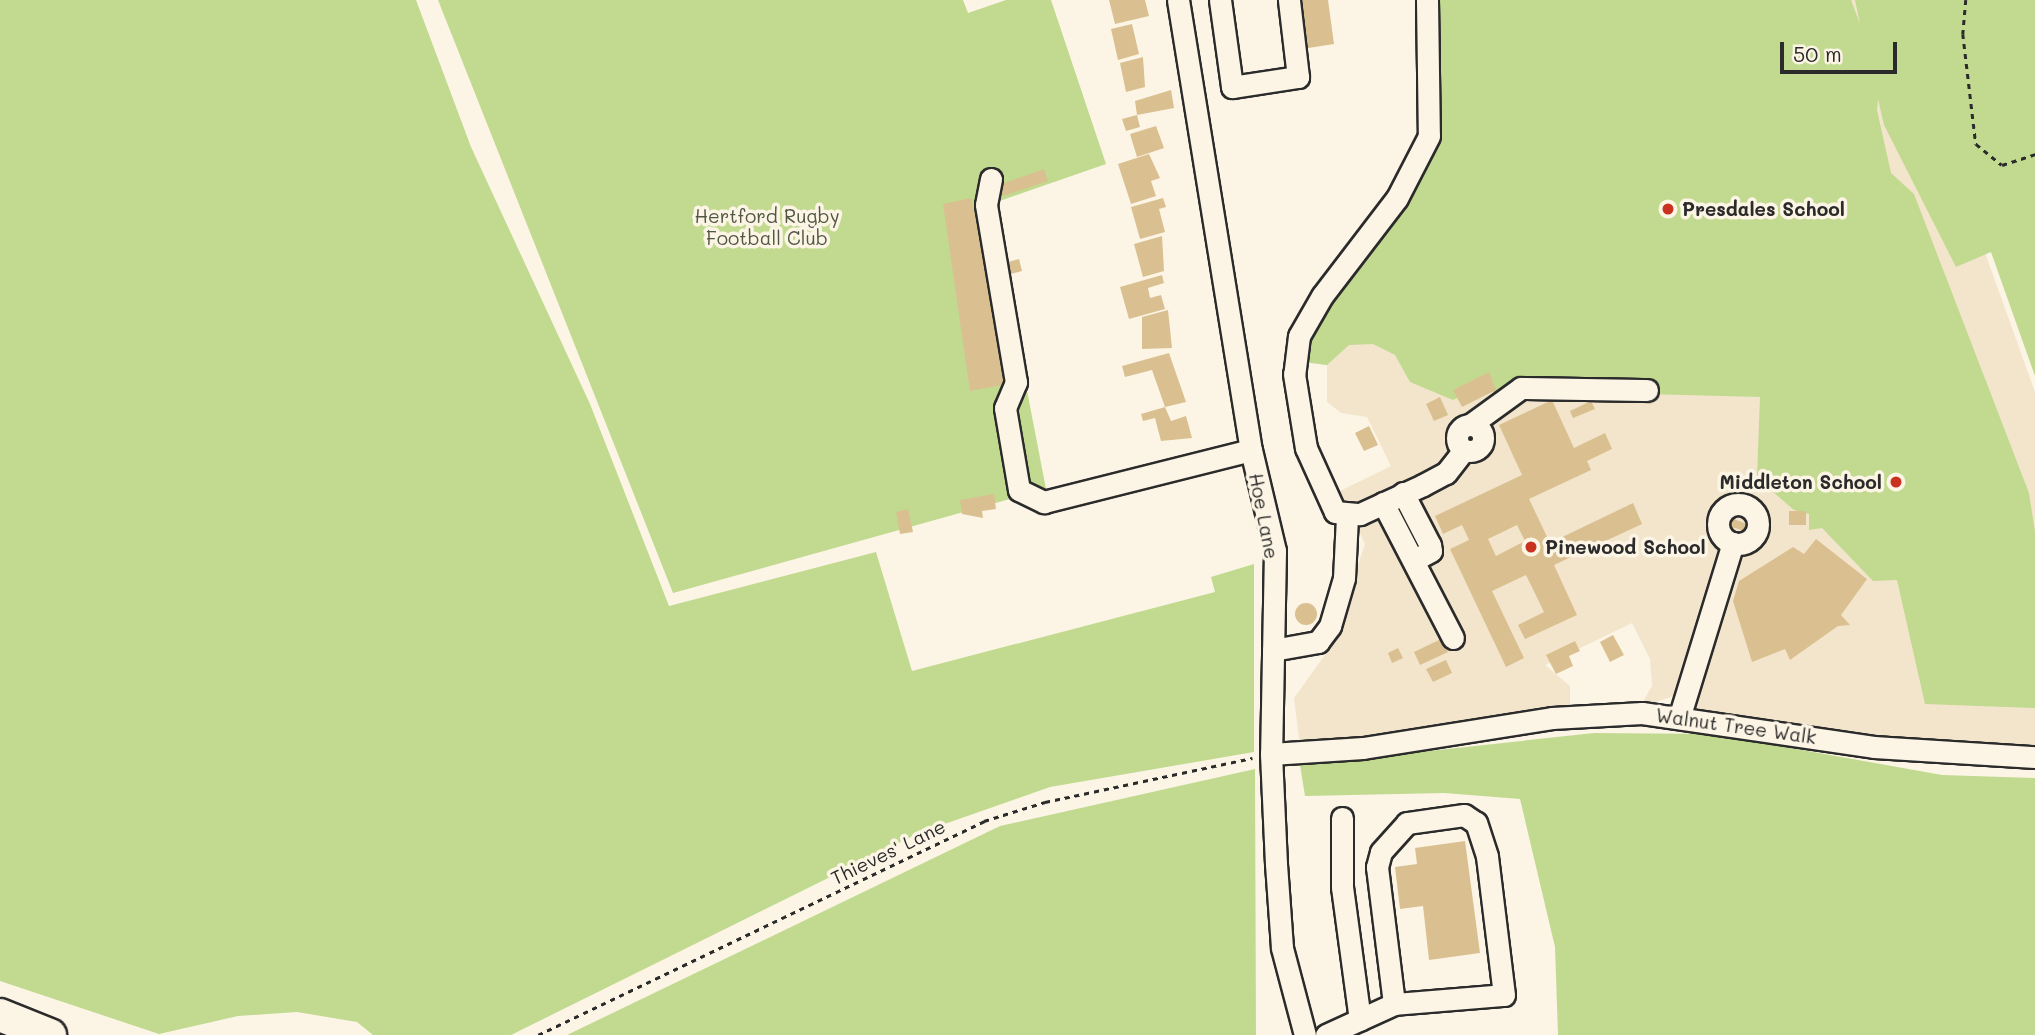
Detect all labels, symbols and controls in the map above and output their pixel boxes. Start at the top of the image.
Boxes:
scale bar [1783,28,1900,72]
text: 50 m [1793,40,1842,67]
place label: Presdales School [1682,198,1845,220]
marker: Presdales School [1660,201,1676,217]
park label: Hertford Rugby Football Club [694,205,840,249]
street label: Hoe Lane [1245,471,1283,561]
place label: Middleton School [1719,471,1882,493]
marker: Middleton School [1888,474,1904,490]
place label: Pinewood School [1545,536,1706,558]
marker: Pinewood School [1523,539,1539,555]
street label: Walnut Tree Walk [1654,703,1818,749]
street label: Thieves' Lane [827,815,949,889]

